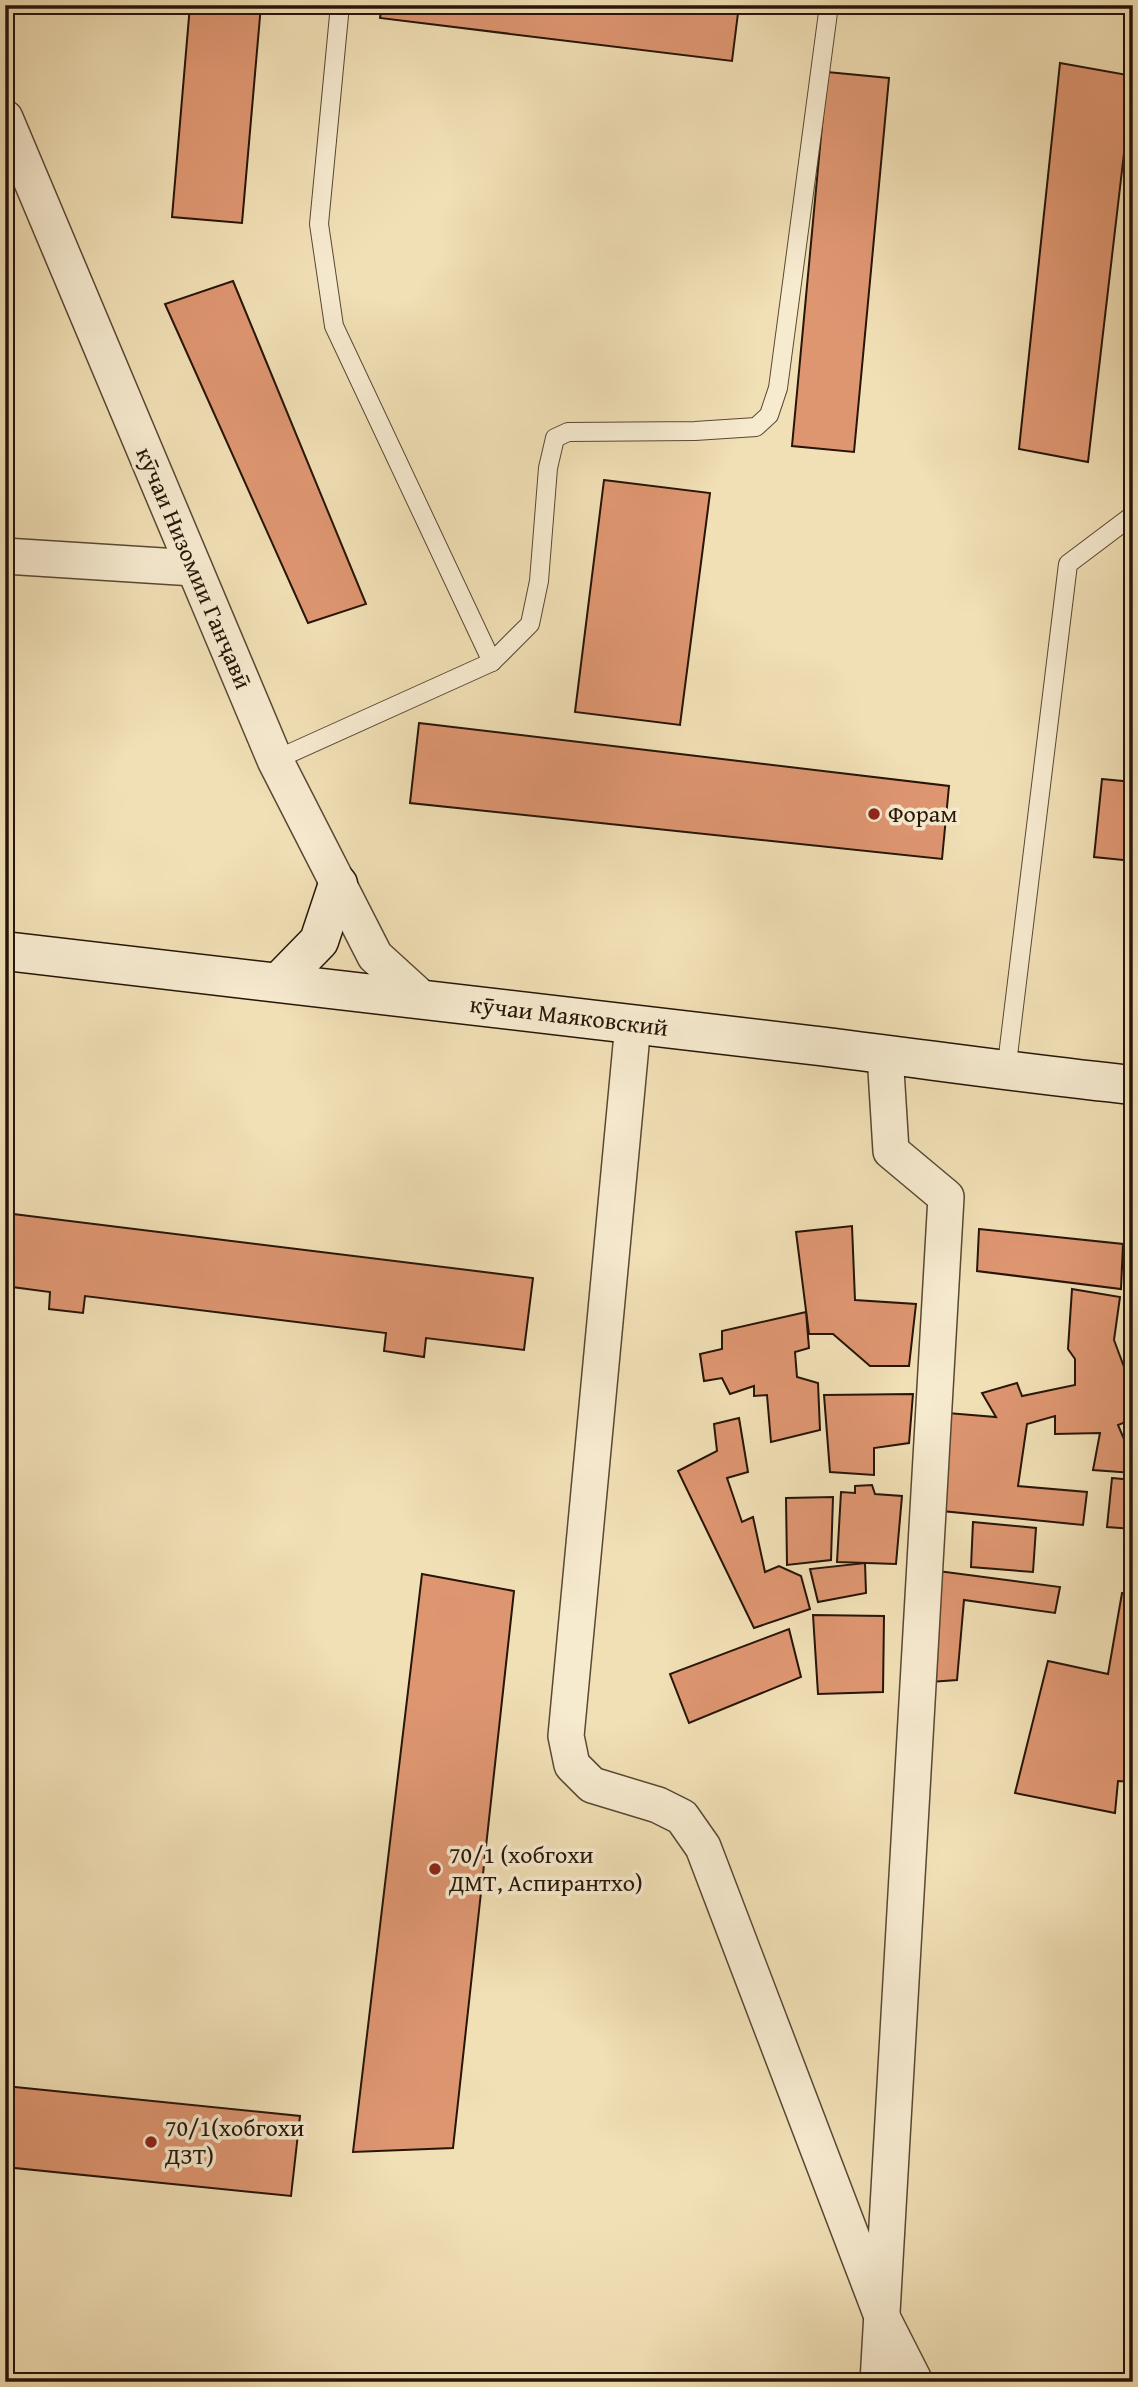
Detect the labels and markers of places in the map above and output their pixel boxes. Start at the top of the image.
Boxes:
place label: Форам [888,796,957,831]
marker: Форам [866,806,882,822]
place label: 70/1 (хобгохи ДМТ, Аспирантхо) [448,1837,643,1900]
marker: 70/1 (хобгохи ДМТ, Аспирантхо) [427,1861,443,1877]
place label: 70/1(хобгохи ДЗТ) [164,2110,304,2173]
marker: 70/1(хобгохи ДЗТ) [143,2134,159,2150]

